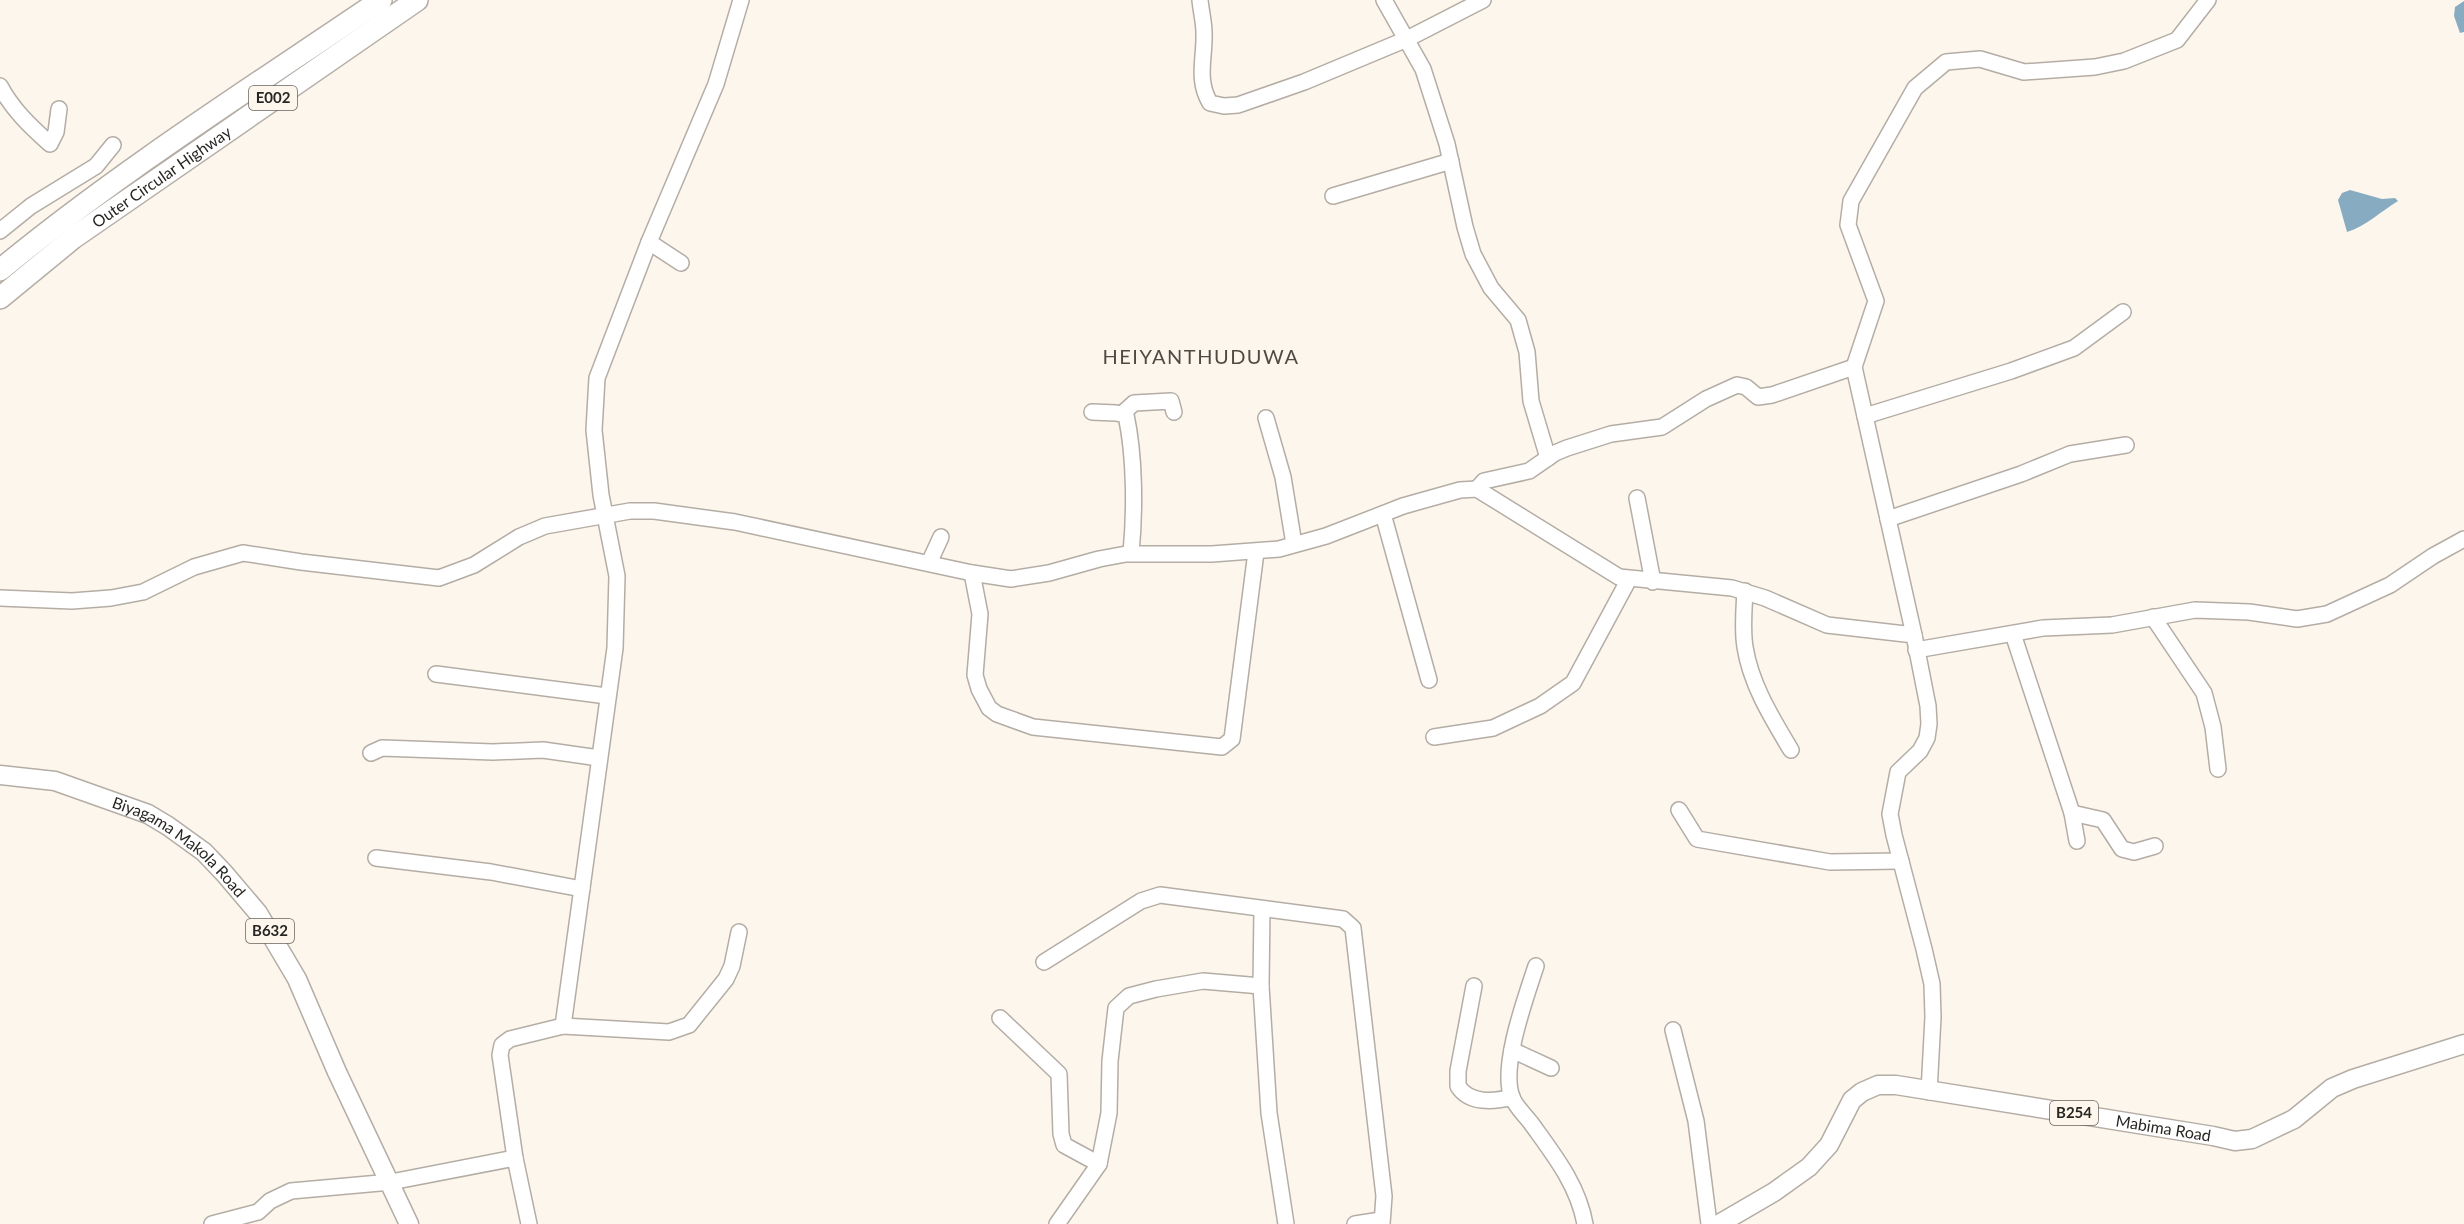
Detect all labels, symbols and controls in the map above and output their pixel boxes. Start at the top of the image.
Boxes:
road number: E002 [249,86,297,110]
street label: Outer Circular Highway [88,121,235,231]
district label: HEIYANTHUDUWA [1103,344,1299,368]
street label: Biyagama Makola Road [110,792,250,900]
road number: B632 [246,919,294,943]
road number: B254 [2050,1101,2098,1125]
street label: Mabima Road [2114,1111,2212,1145]

